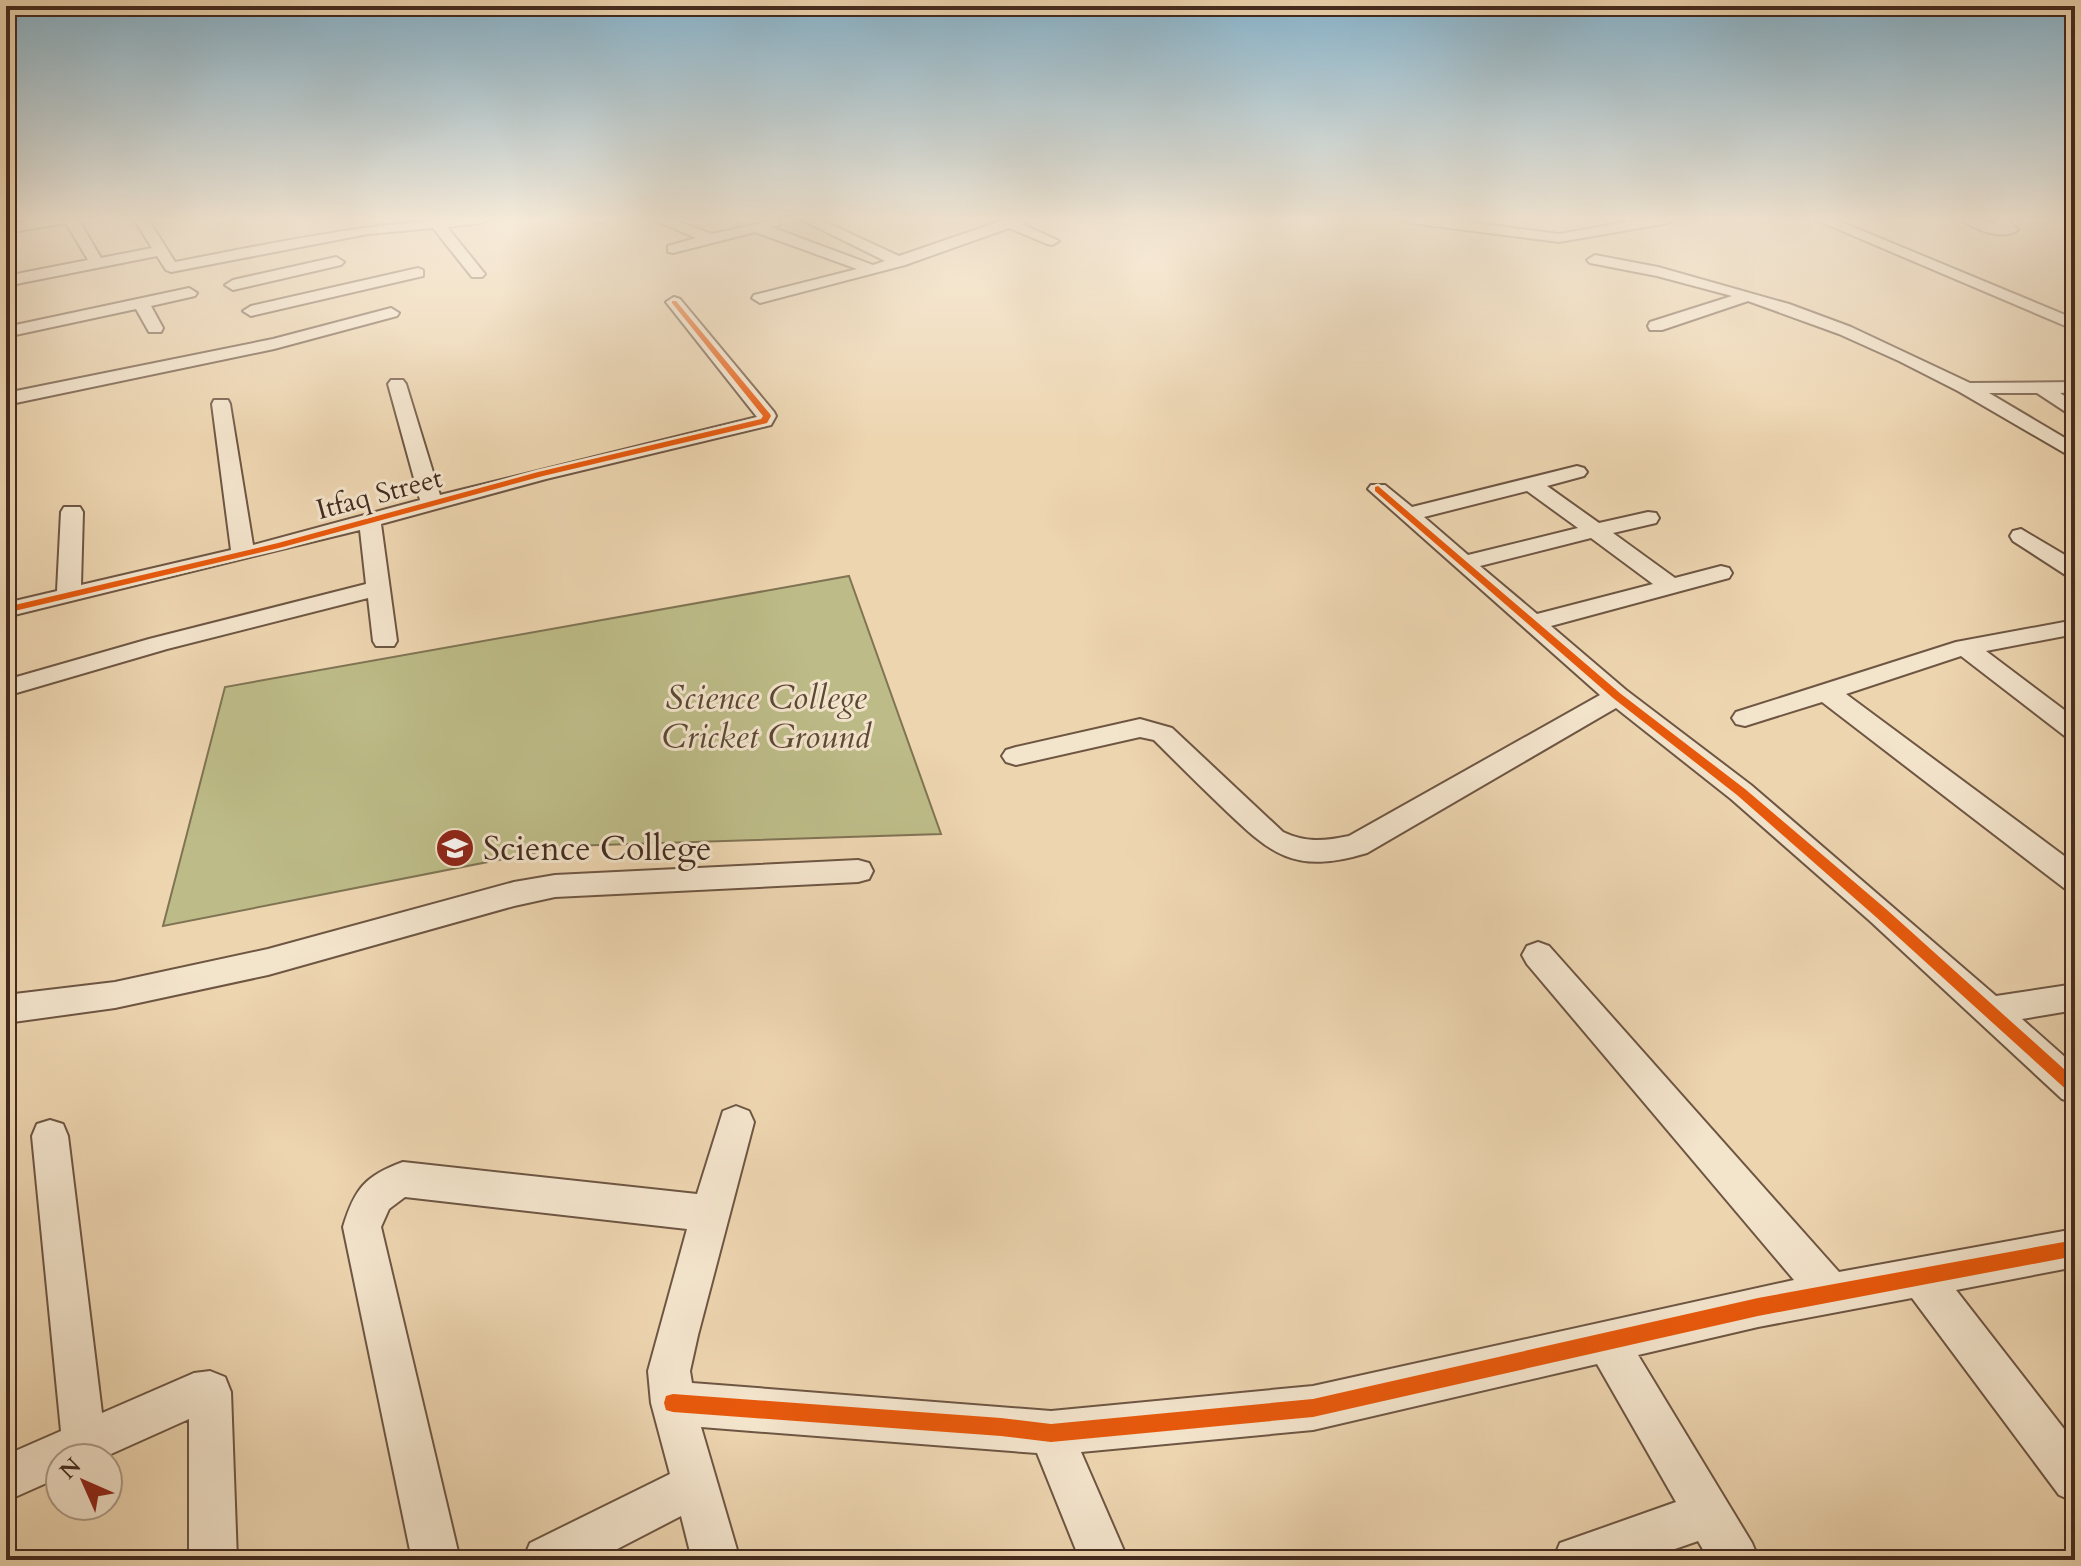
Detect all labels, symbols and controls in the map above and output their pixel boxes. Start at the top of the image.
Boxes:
street label: Itfaq Street [312,459,447,529]
park label: Science College Cricket Ground [661,675,872,760]
place label: Science College [483,826,712,872]
school or university icon: Science College [434,827,476,869]
north arrow [44,1442,124,1522]
text: N [53,1451,88,1486]

